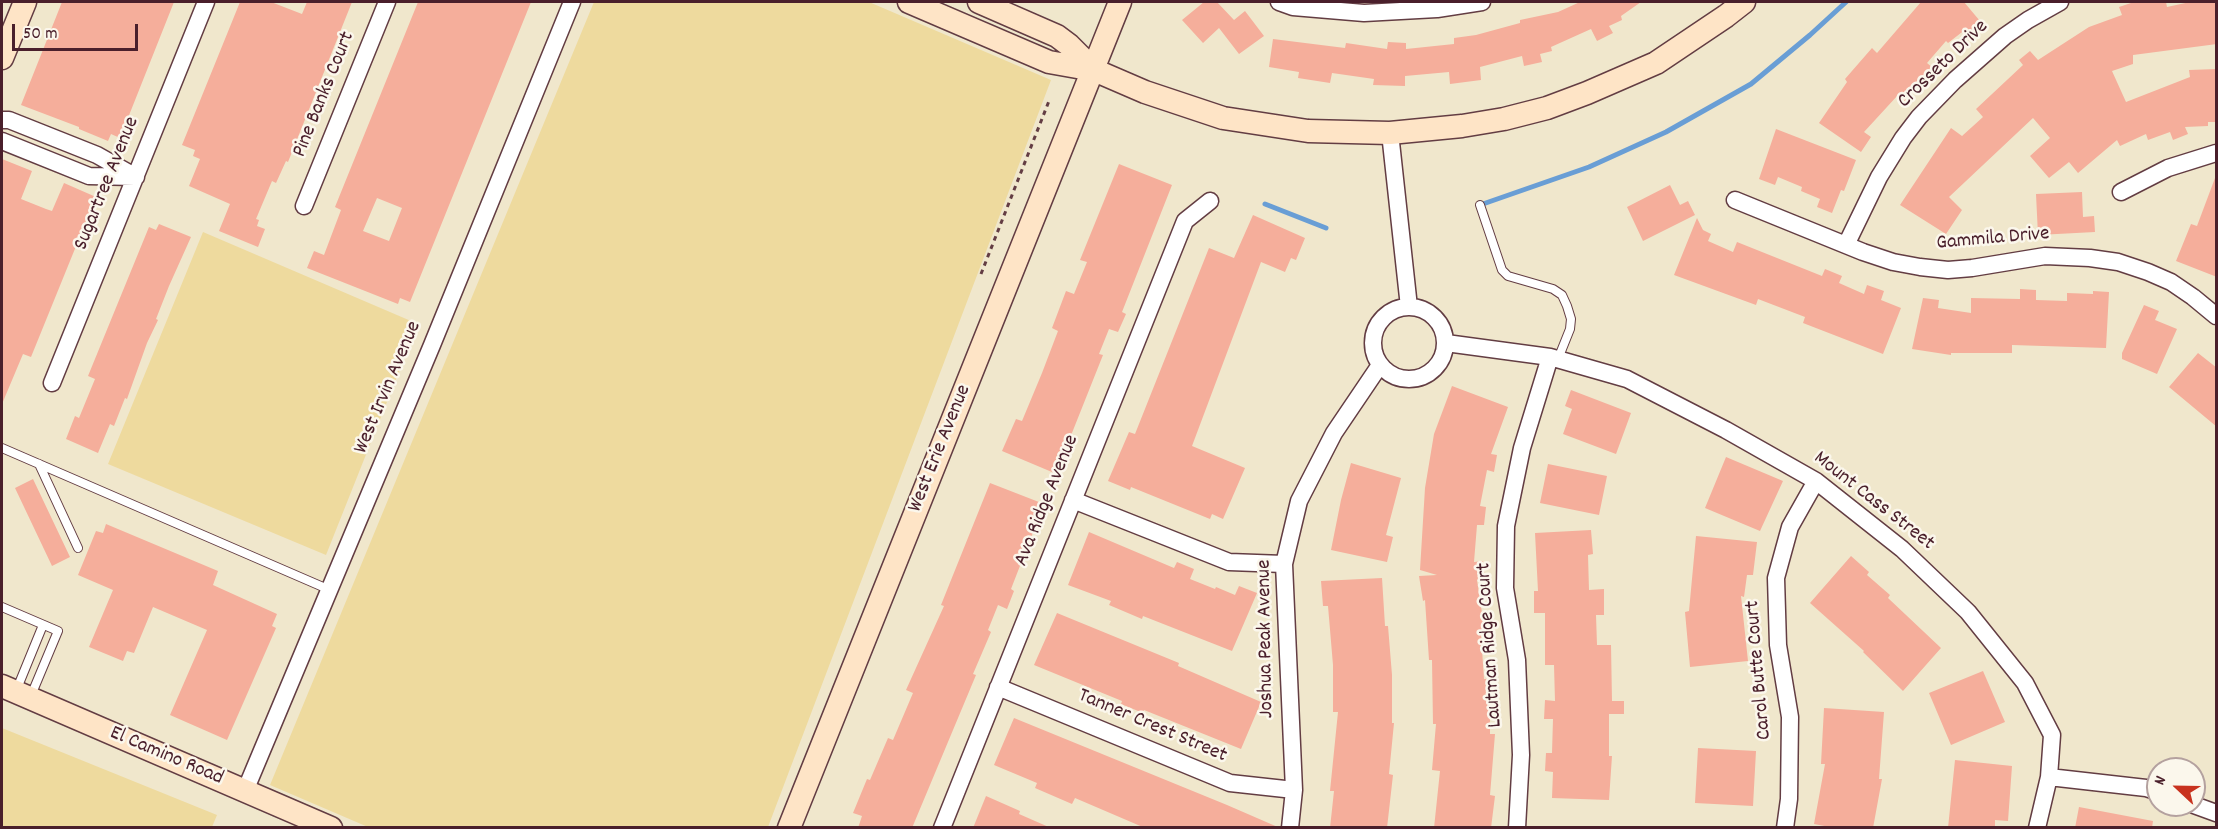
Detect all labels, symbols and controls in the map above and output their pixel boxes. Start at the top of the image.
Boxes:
scale bar [15,12,141,50]
street label: Crosseto Drive [1893,15,1995,115]
text: 50 m [23,22,58,47]
street label: Pine Banks Court [288,29,362,161]
street label: Sugartree Avenue [70,114,146,254]
street label: Gammila Drive [1935,223,2051,257]
street label: West Irvin Avenue [350,318,428,458]
street label: West Erie Avenue [904,382,978,516]
street label: Ava Ridge Avenue [1010,432,1086,570]
street label: Mount Cass Street [1807,447,1939,557]
street label: Joshua Peak Avenue [1253,559,1281,719]
street label: Lautman Ridge Court [1473,562,1509,728]
street label: Carol Butte Court [1741,599,1779,741]
street label: Tanner Crest Street [1074,684,1230,770]
street label: El Camino Road [105,722,227,792]
north arrow [2146,757,2206,817]
text: N [2149,773,2173,789]

